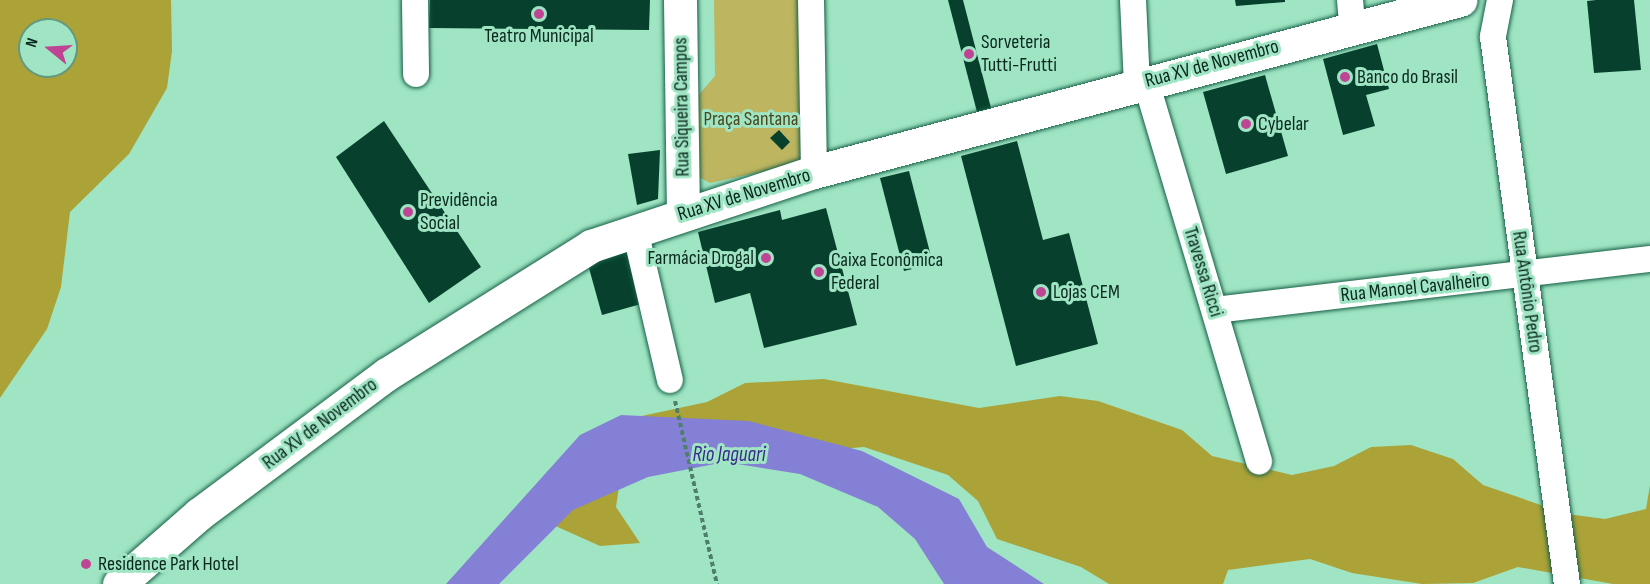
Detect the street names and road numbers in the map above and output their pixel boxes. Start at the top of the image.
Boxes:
street label: Rua XV de Novembro [1142,35,1282,93]
street label: Rua Siqueira Campos [669,37,695,177]
street label: Rua XV de Novembro [675,163,813,227]
street label: Travessa Ricci [1178,224,1228,320]
street label: Rua Antônio Pedro [1507,230,1547,354]
street label: Rua Manoel Cavalheiro [1339,268,1491,308]
street label: Rua XV de Novembro [258,373,382,475]

